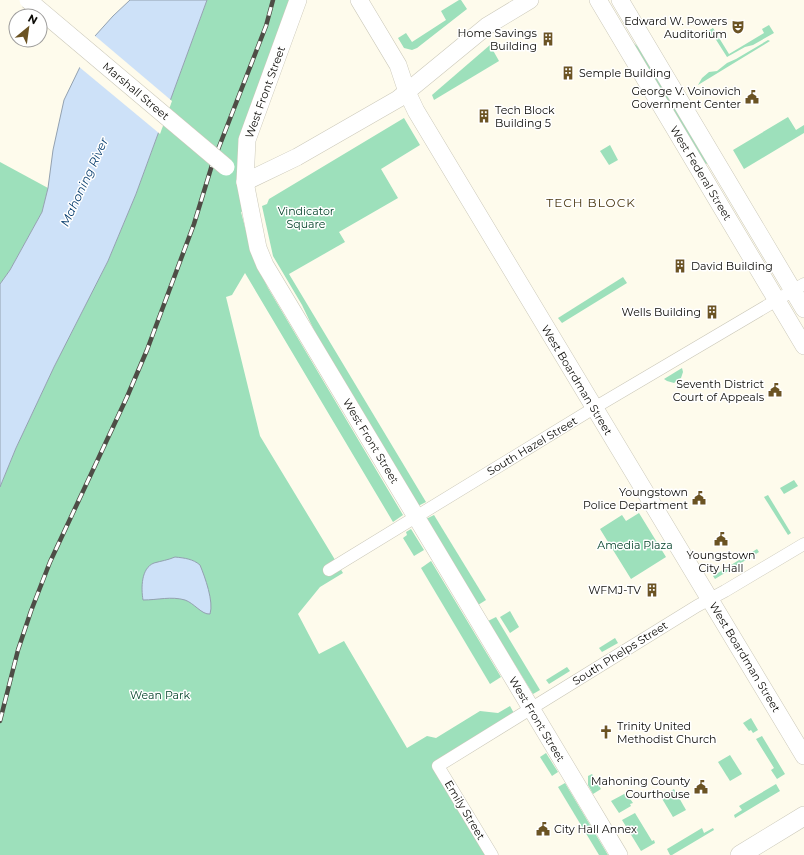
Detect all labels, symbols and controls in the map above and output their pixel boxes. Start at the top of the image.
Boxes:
north arrow [8,8,48,48]
text: N [26,11,40,28]
place label: Edward W. Powers Auditorium [624,14,728,41]
theatre icon: Edward W. Powers Auditorium [730,19,746,35]
place label: Home Savings Building [458,26,538,53]
building icon: Home Savings Building [540,31,556,47]
street label: West Front Street [242,44,288,140]
street label: Marshall Street [100,59,173,123]
building icon: Semple Building [560,65,576,81]
place label: Semple Building [579,66,671,80]
place label: George V. Voinovich Government Center [632,84,741,111]
public building icon: George V. Voinovich Government Center [744,89,760,105]
place label: Tech Block Building 5 [495,103,555,130]
building icon: Tech Block Building 5 [476,108,492,124]
street label: West Federal Street [667,123,735,223]
water label: Mahoning River [57,135,111,229]
district label: TECH BLOCK [546,195,636,210]
park label: Vindicator Square [278,204,334,231]
building icon: David Building [672,258,688,274]
place label: David Building [691,259,773,273]
building icon: Wells Building [704,304,720,320]
place label: Wells Building [622,305,701,319]
street label: West Boardman Street [539,322,616,438]
place label: Seventh District Court of Appeals [673,377,765,404]
public building icon: Seventh District Court of Appeals [767,382,783,398]
street label: West Front Street [340,396,402,487]
street label: South Hazel Street [484,413,580,478]
place label: Youngstown Police Department [583,485,689,512]
public building icon: Youngstown Police Department [691,490,707,506]
public building icon: Youngstown City Hall [713,531,729,547]
park label: Amedia Plaza [597,538,673,552]
place label: Youngstown City Hall [686,548,756,575]
building icon: WFMJ-TV [644,582,660,598]
place label: WFMJ-TV [588,583,641,597]
street label: West Boardman Street [707,599,784,715]
street label: South Phelps Street [570,618,671,688]
street label: West Front Street [506,674,568,765]
park label: Wean Park [130,688,190,702]
place label: Trinity United Methodist Church [617,719,717,746]
church icon: Trinity United Methodist Church [598,724,614,740]
place label: Mahoning County Courthouse [591,774,690,801]
street label: Emily Street [442,778,489,843]
public building icon: Mahoning County Courthouse [693,779,709,795]
public building icon: City Hall Annex [535,821,551,837]
place label: City Hall Annex [554,822,637,836]

